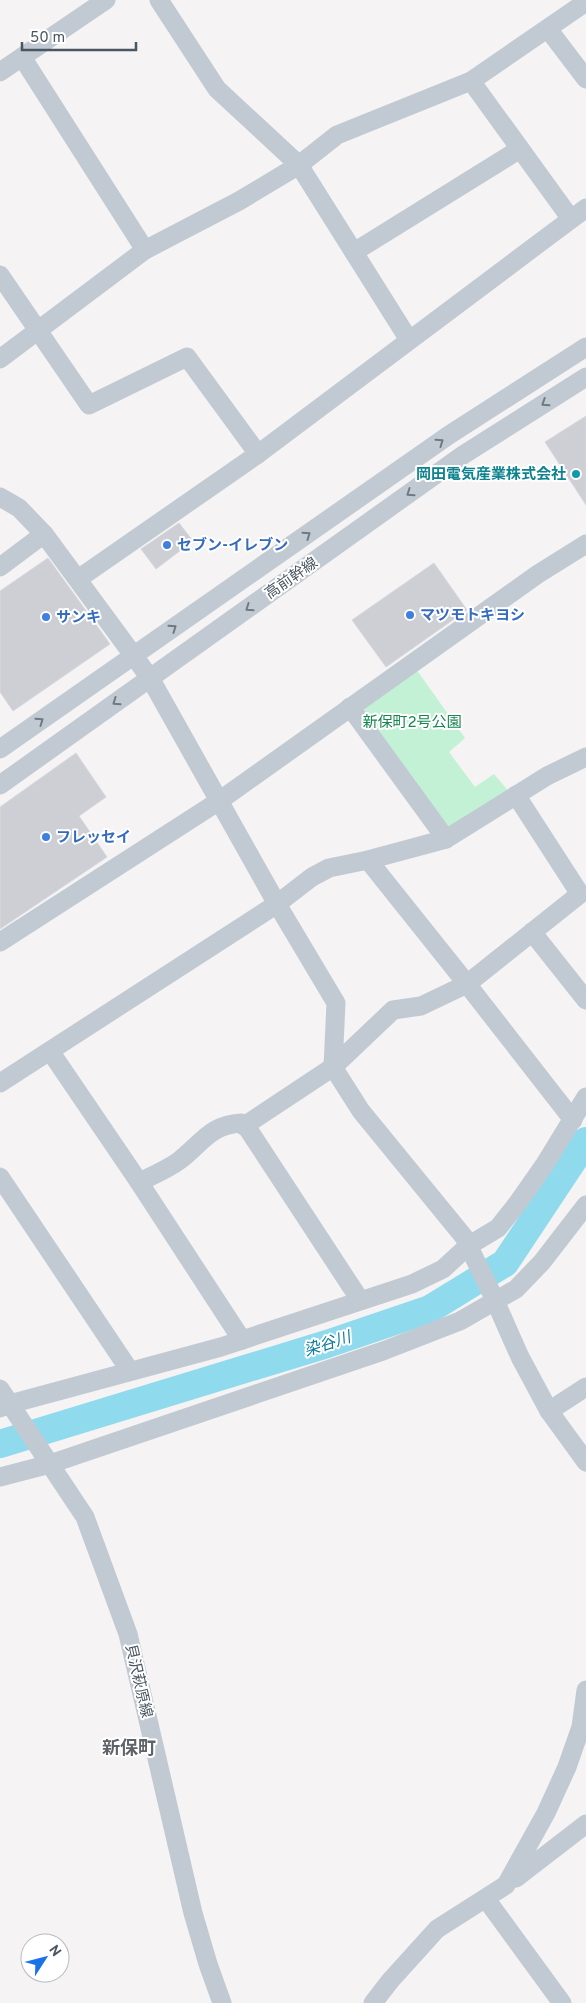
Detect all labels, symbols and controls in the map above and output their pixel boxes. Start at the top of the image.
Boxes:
scale bar [22,20,136,52]
text: 50 m [30,29,65,48]
one-way arrow [541,397,551,406]
one-way arrow [434,439,443,448]
place label: 岡田電気産業株式会社 [416,465,566,485]
marker: 岡田電気産業株式会社 [570,468,582,480]
one-way arrow [406,487,416,496]
one-way arrow [301,532,310,541]
place label: セブン-イレブン [177,536,288,556]
marker: セブン-イレブン [161,539,173,551]
street label: 高前幹線 [262,554,322,604]
one-way arrow [245,602,255,611]
place label: マツモトキヨシ [420,607,525,626]
place label: サンキ [56,609,101,628]
marker: マツモトキヨシ [404,609,416,621]
marker: サンキ [40,611,52,623]
one-way arrow [168,625,177,634]
one-way arrow [113,696,122,705]
park label: 新保町2号公園 [362,714,462,733]
one-way arrow [34,718,44,727]
place label: フレッセイ [56,829,131,848]
marker: フレッセイ [40,831,52,843]
water label: 染谷川 [302,1327,355,1362]
street label: 貝沢萩原線 [120,1643,155,1720]
district label: 新保町 [102,1738,156,1761]
north arrow [20,1933,70,1983]
text: N [44,1942,64,1960]

